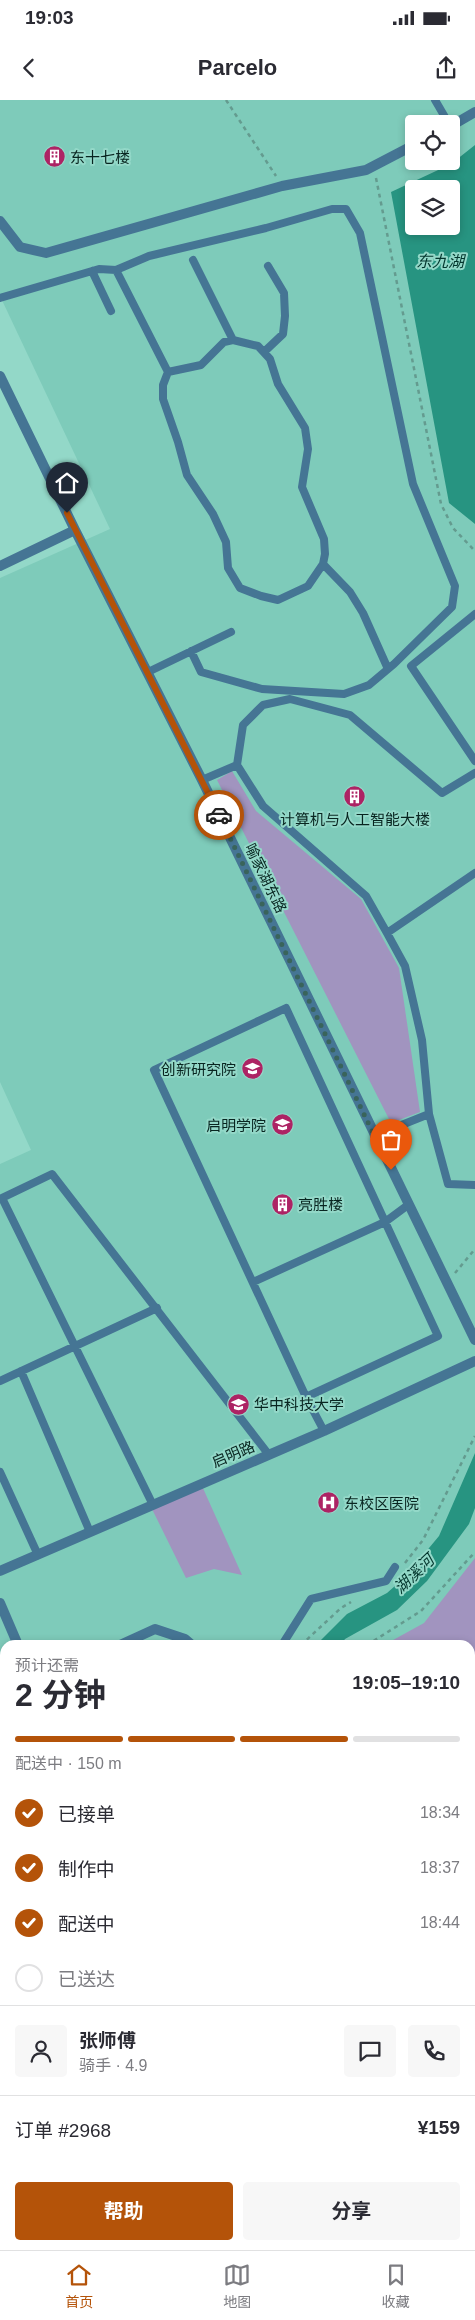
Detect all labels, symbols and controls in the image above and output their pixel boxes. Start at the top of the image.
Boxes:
text: 19:03 [25,7,74,28]
icon: back [15,54,43,82]
icon: share [432,54,460,82]
text: Parcelo [198,55,277,80]
map controls [405,115,460,235]
button: locate [405,115,460,170]
building icon: 东十七楼 [42,145,66,169]
place label: 东十七楼 [70,149,130,166]
button: layers [405,180,460,235]
water label: 东九湖 [416,253,467,270]
pin [46,462,88,513]
icon: home [53,469,81,497]
building icon: 计算机与人工智能大楼 [343,784,367,808]
courier [194,790,244,840]
icon: car [205,801,233,829]
place label: 计算机与人工智能大楼 [280,811,430,828]
street label: 喻家湖东路 [242,841,290,915]
school or university icon: 创新研究院 [240,1057,264,1081]
place label: 创新研究院 [161,1061,236,1078]
school or university icon: 启明学院 [270,1113,294,1137]
place label: 启明学院 [206,1117,266,1134]
pin [370,1119,412,1170]
icon: bag [377,1126,405,1154]
building icon: 亮胜楼 [270,1192,294,1216]
place label: 亮胜楼 [298,1196,343,1213]
school or university icon: 华中科技大学 [226,1392,250,1416]
place label: 华中科技大学 [254,1396,344,1413]
street label: 启明路 [209,1437,257,1471]
hospital icon: 东校区医院 [316,1491,340,1515]
place label: 东校区医院 [344,1495,419,1512]
water label: 湖溪河 [391,1549,440,1597]
text: 预计还需 [15,1657,79,1674]
text: 19:05–19:10 [352,1672,460,1693]
text: 2 分钟 [15,1677,106,1713]
text: 配送中 · 150 m [15,1755,122,1772]
icon: check [15,1799,43,1827]
text: 已接单 [58,1804,115,1825]
text: 18:34 [420,1804,460,1821]
icon: check [15,1854,43,1882]
text: 制作中 [58,1859,115,1880]
text: 18:37 [420,1859,460,1876]
icon: check [15,1909,43,1937]
text: 配送中 [58,1914,115,1935]
text: 18:44 [420,1914,460,1931]
text: 已送达 [58,1969,115,1990]
button: person [15,2025,67,2077]
button: chat [344,2025,396,2077]
button: phone [408,2025,460,2077]
text: 张师傅 [79,2030,136,2051]
text: 骑手 · 4.9 [79,2057,147,2074]
text: ¥159 [418,2117,460,2138]
text: 订单 #2968 [15,2120,111,2141]
button: 帮助 [15,2182,233,2240]
button: 分享 [243,2182,460,2240]
tab: 首页 [65,2261,93,2311]
tab: 地图 [223,2261,251,2311]
tab: 收藏 [382,2261,410,2311]

